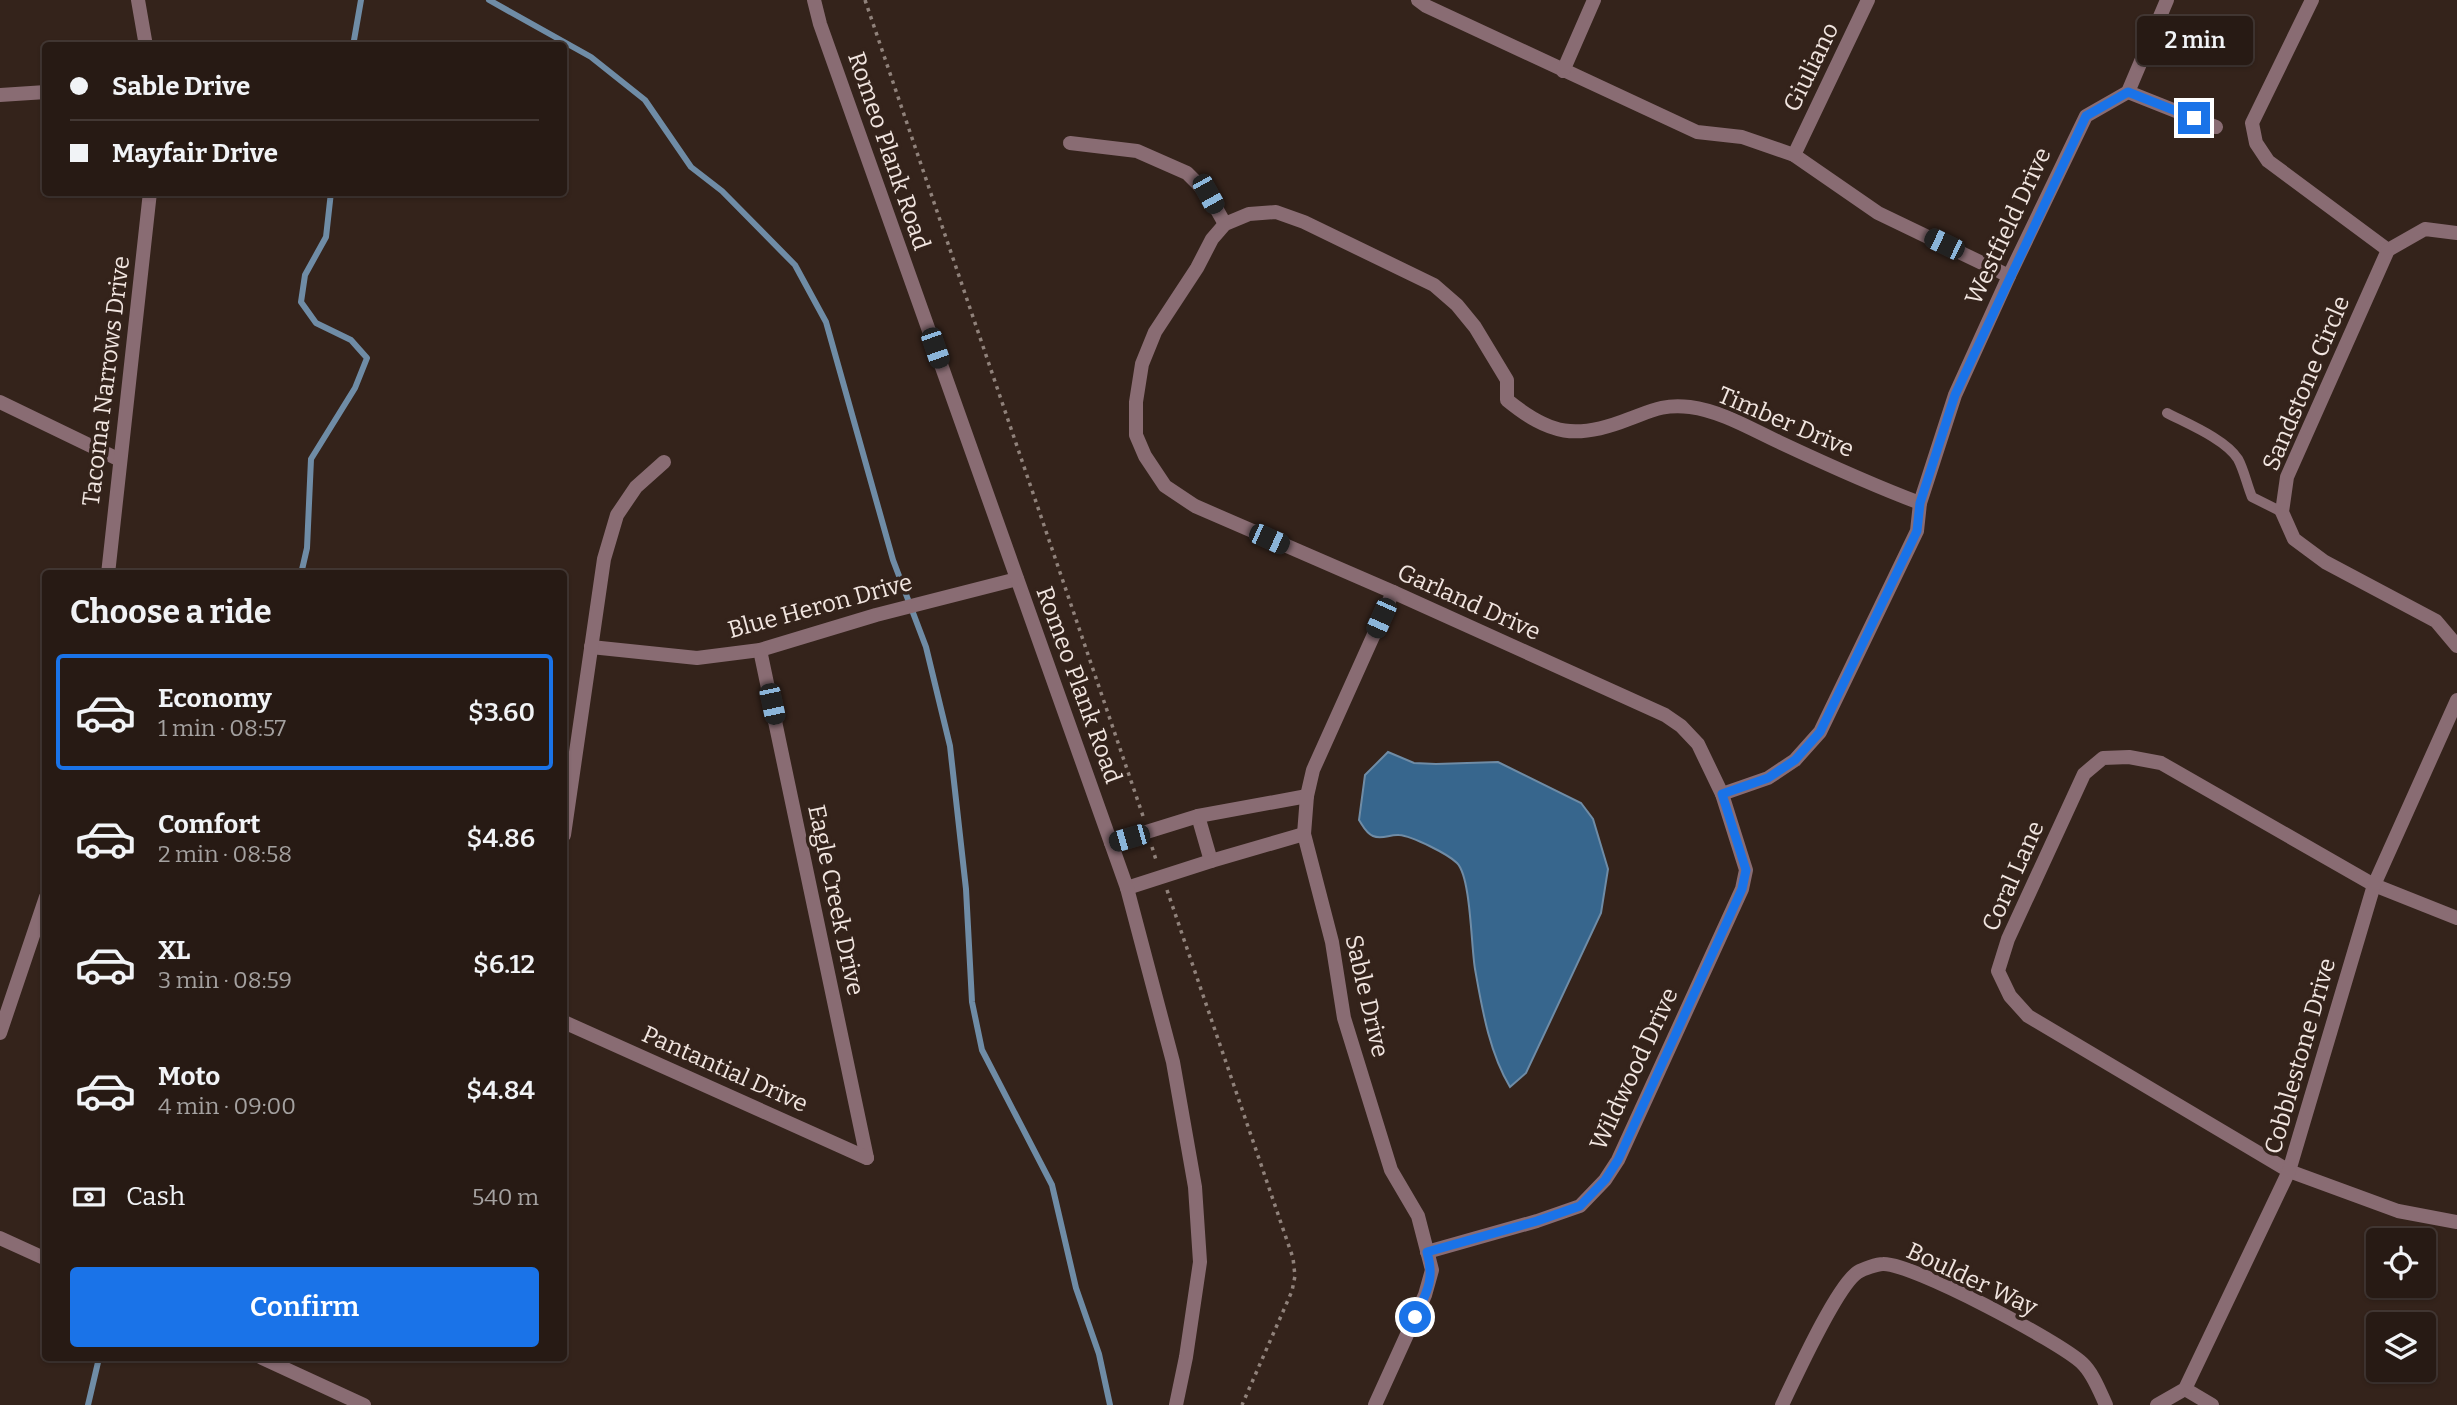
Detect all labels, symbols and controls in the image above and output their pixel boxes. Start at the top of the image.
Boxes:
callout: 2 min [2136,17,2252,66]
street label: Giuliano [1777,18,1845,116]
text: 2 min [2165,26,2225,54]
street label: Romeo Plank Road [842,48,936,254]
text: Sable Drive [112,71,250,102]
route end [2178,102,2210,134]
text: Mayfair Drive [112,138,278,169]
street label: Westfield Drive [1959,143,2057,309]
car [1189,171,1228,217]
car [1921,225,1968,263]
street label: Tacoma Narrows Drive [77,254,135,508]
street label: Sandstone Circle [2257,291,2355,475]
car [919,325,952,371]
street label: Timber Drive [1714,381,1858,463]
car [1246,521,1293,557]
street label: Garland Drive [1393,558,1545,646]
street label: Blue Heron Drive [725,568,915,644]
street label: Romeo Plank Road [1030,583,1128,787]
text: Choose a ride [70,593,271,631]
car [1363,595,1400,641]
icon: car [74,681,137,744]
car [758,681,787,727]
text: Economy [158,683,272,714]
text: $3.60 [468,697,535,728]
text: 1 min · 08:57 [158,714,286,742]
street label: Eagle Creek Drive [802,802,870,998]
icon: car [74,807,137,870]
text: Comfort [158,809,261,840]
street label: Coral Lane [1976,817,2050,935]
car [1106,822,1153,854]
text: $4.86 [467,823,535,854]
text: 2 min · 08:58 [158,840,292,868]
street label: Sable Drive [1339,932,1395,1060]
icon: car [74,933,137,996]
text: XL [158,935,190,966]
text: $6.12 [473,949,535,980]
street label: Cobblestone Drive [2259,955,2341,1157]
text: 3 min · 08:59 [158,966,292,994]
street label: Wildwood Drive [1584,983,1684,1155]
street label: Pantantial Drive [638,1020,812,1118]
icon: car [74,1059,137,1122]
text: Moto [158,1061,220,1092]
text: $4.84 [466,1075,535,1106]
text: 4 min · 09:00 [158,1092,296,1120]
icon: cash [70,1178,108,1216]
text: Cash [126,1181,185,1212]
text: 540 m [472,1183,539,1211]
map controls [2366,1228,2436,1382]
button: locate [2366,1228,2436,1298]
street label: Boulder Way [1902,1236,2042,1322]
button: Confirm [70,1267,539,1347]
route start [1399,1301,1431,1333]
button: layers [2366,1312,2436,1382]

